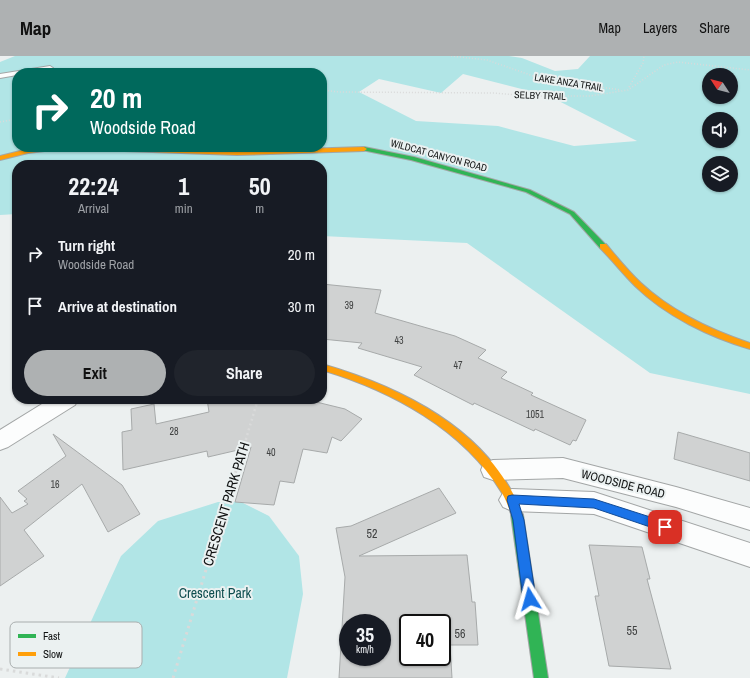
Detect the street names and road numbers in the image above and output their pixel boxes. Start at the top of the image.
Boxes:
street label: LAKE ANZA TRAIL [534,71,605,94]
street label: SELBY TRAIL [514,88,566,103]
street label: WILDCAT CANYON ROAD [389,136,489,175]
street label: CRESCENT PARK PATH [199,440,253,568]
street label: WOODSIDE ROAD [579,466,667,502]

